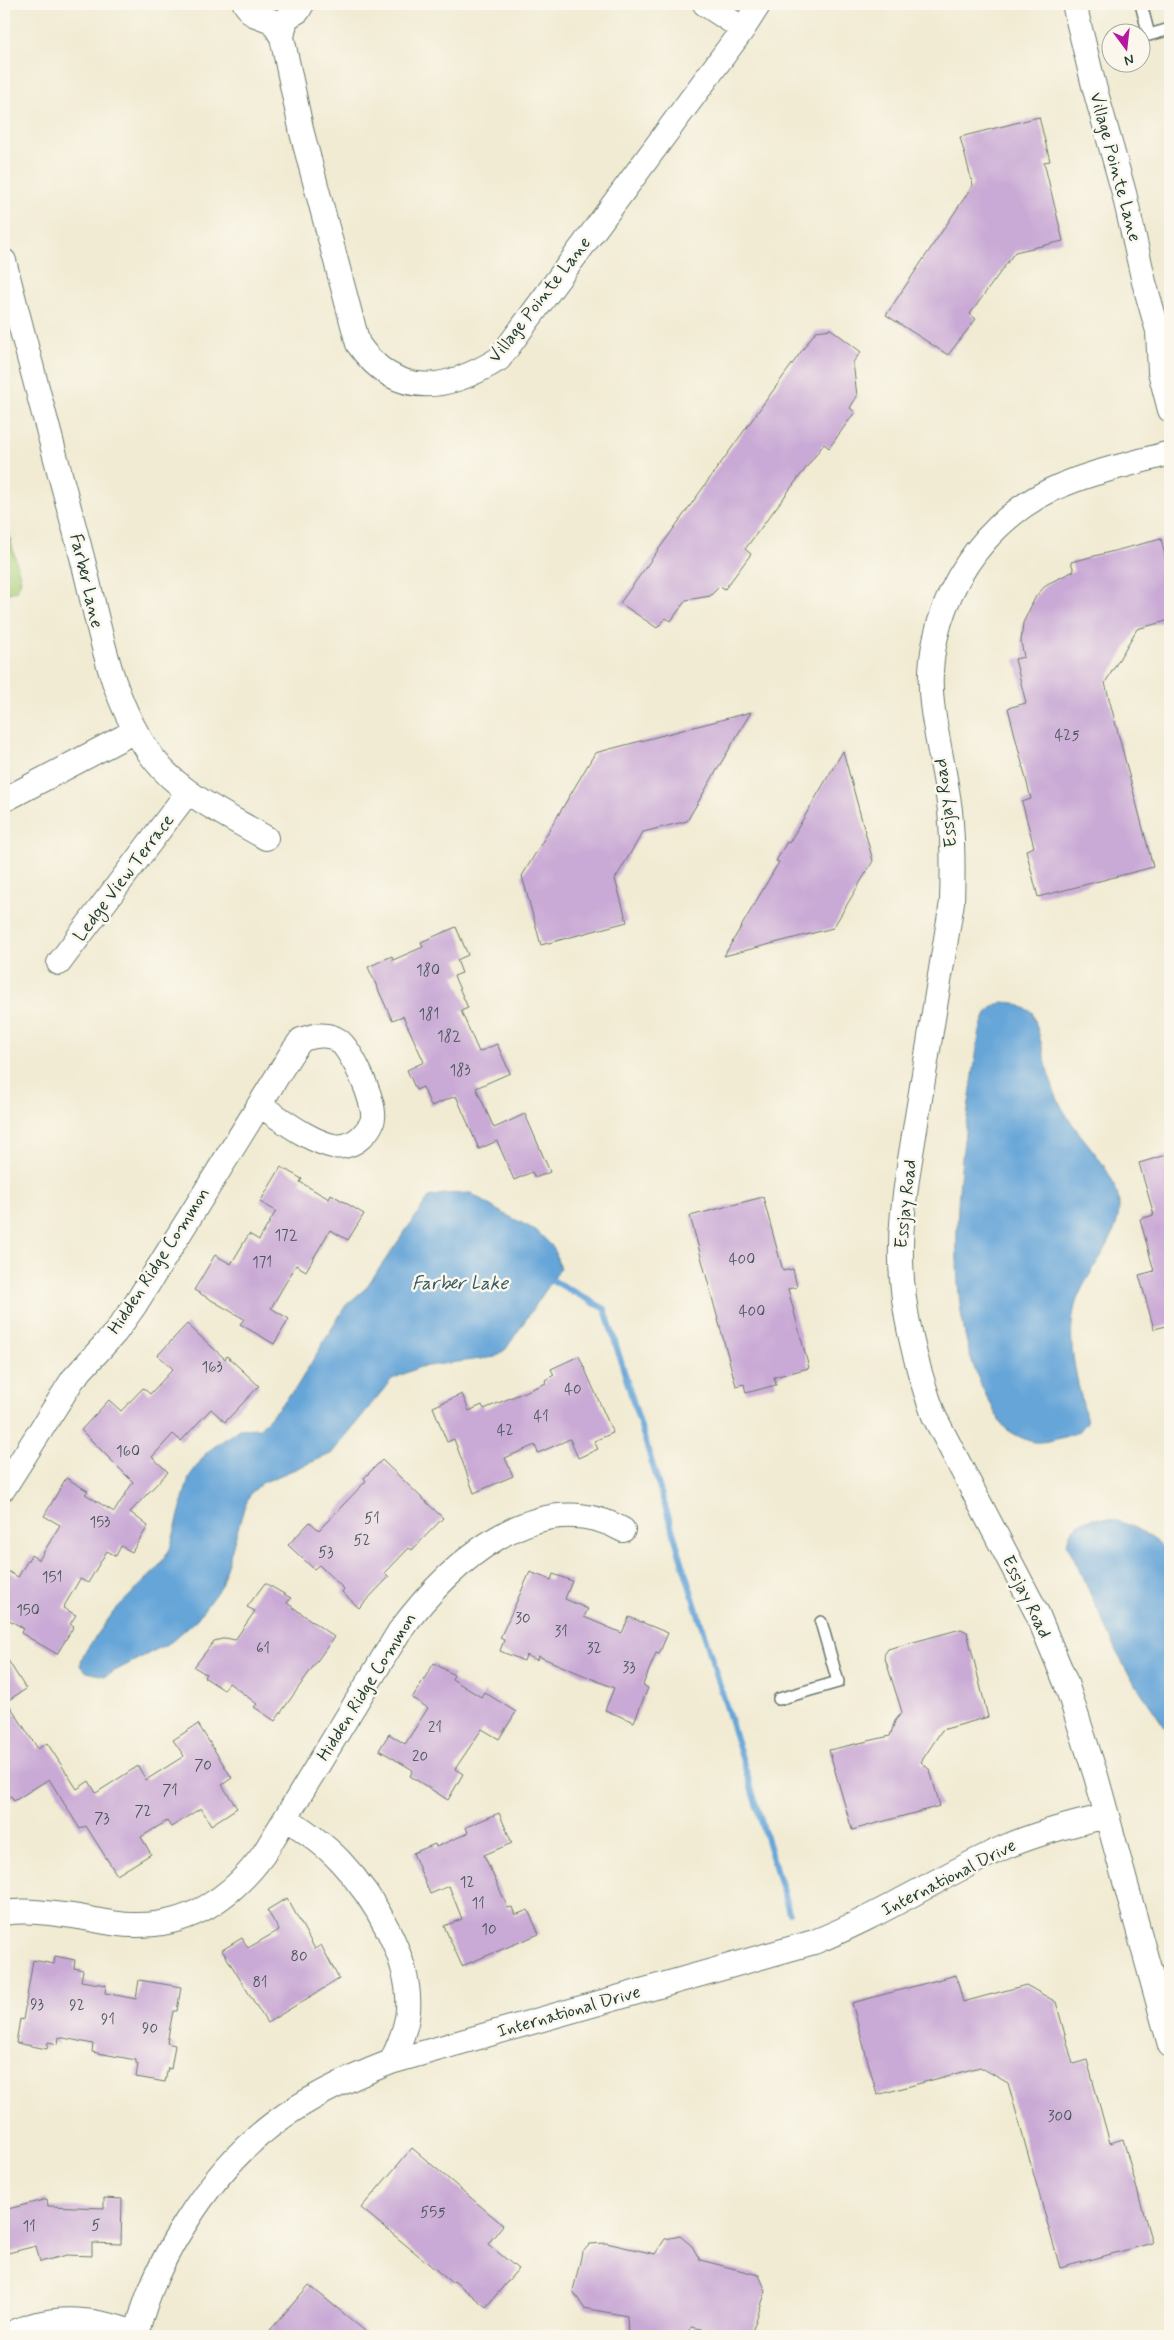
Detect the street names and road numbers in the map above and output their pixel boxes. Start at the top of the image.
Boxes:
street label: Village Pointe Lane [1083,90,1147,244]
street label: Village Pointe Lane [483,232,597,368]
street label: Farber Lane [63,531,109,631]
street label: Essjay Road [929,757,963,849]
street label: Ledge View Terrace [68,809,181,947]
street label: Essjay Road [889,1158,923,1250]
street label: Hidden Ridge Common [102,1183,216,1339]
street label: Essjay Road [996,1552,1056,1642]
street label: Hidden Ridge Common [312,1608,422,1766]
street label: International Drive [878,1834,1020,1922]
street label: International Drive [495,1980,643,2044]

